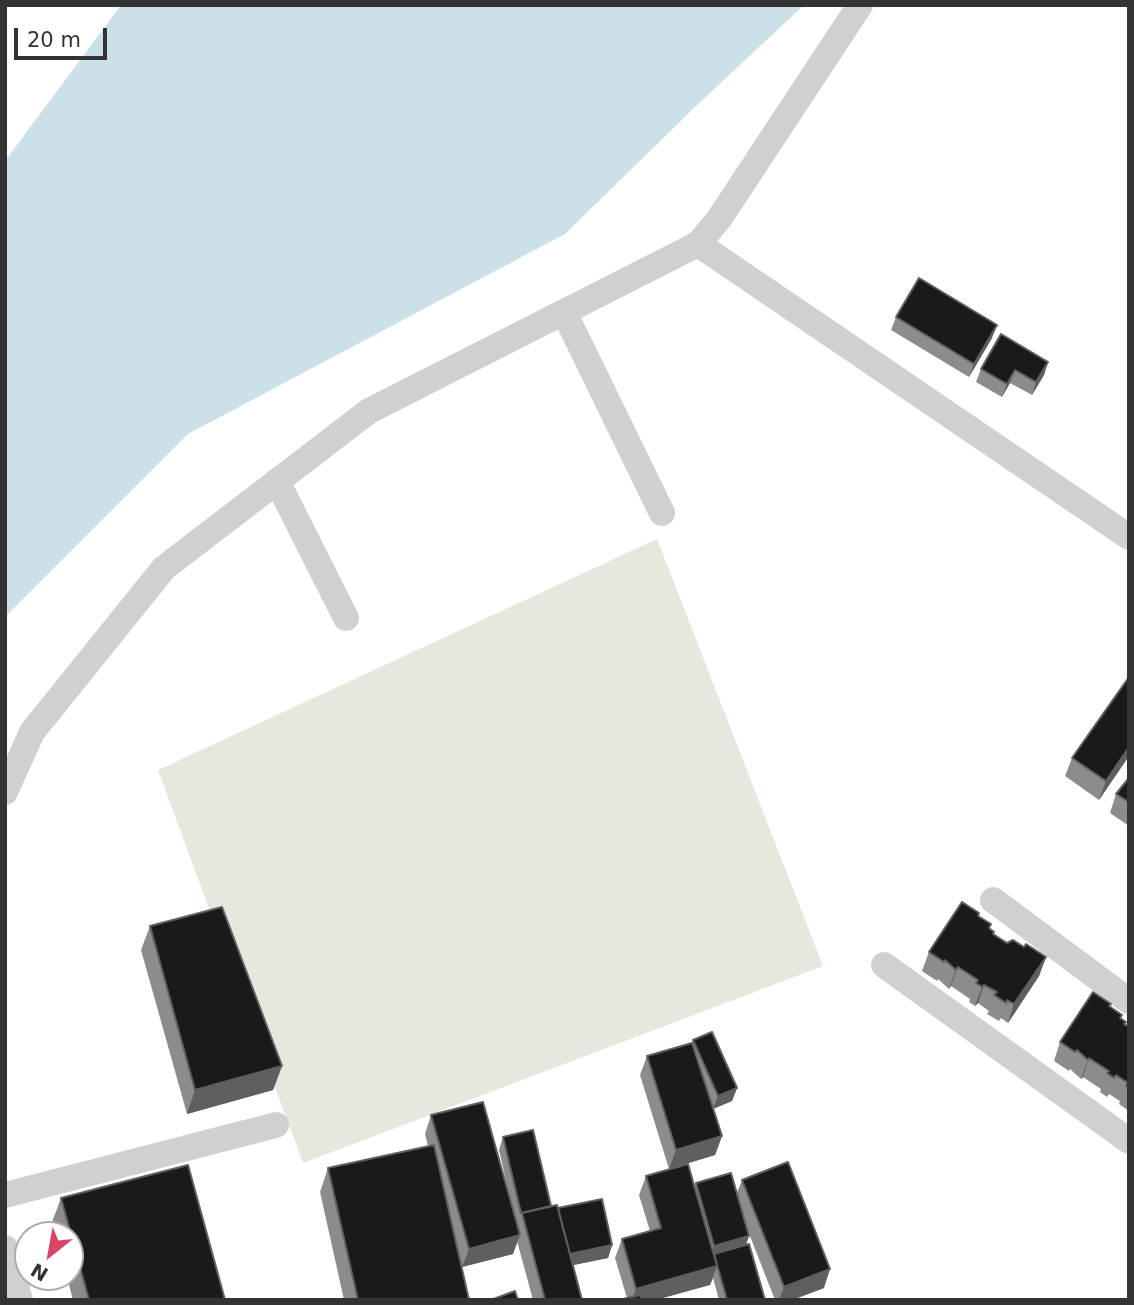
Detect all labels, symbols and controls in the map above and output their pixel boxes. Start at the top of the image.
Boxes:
scale bar [18,14,110,58]
text: 20 m [27,28,81,52]
north arrow [14,1221,84,1291]
text: N [27,1259,52,1286]

